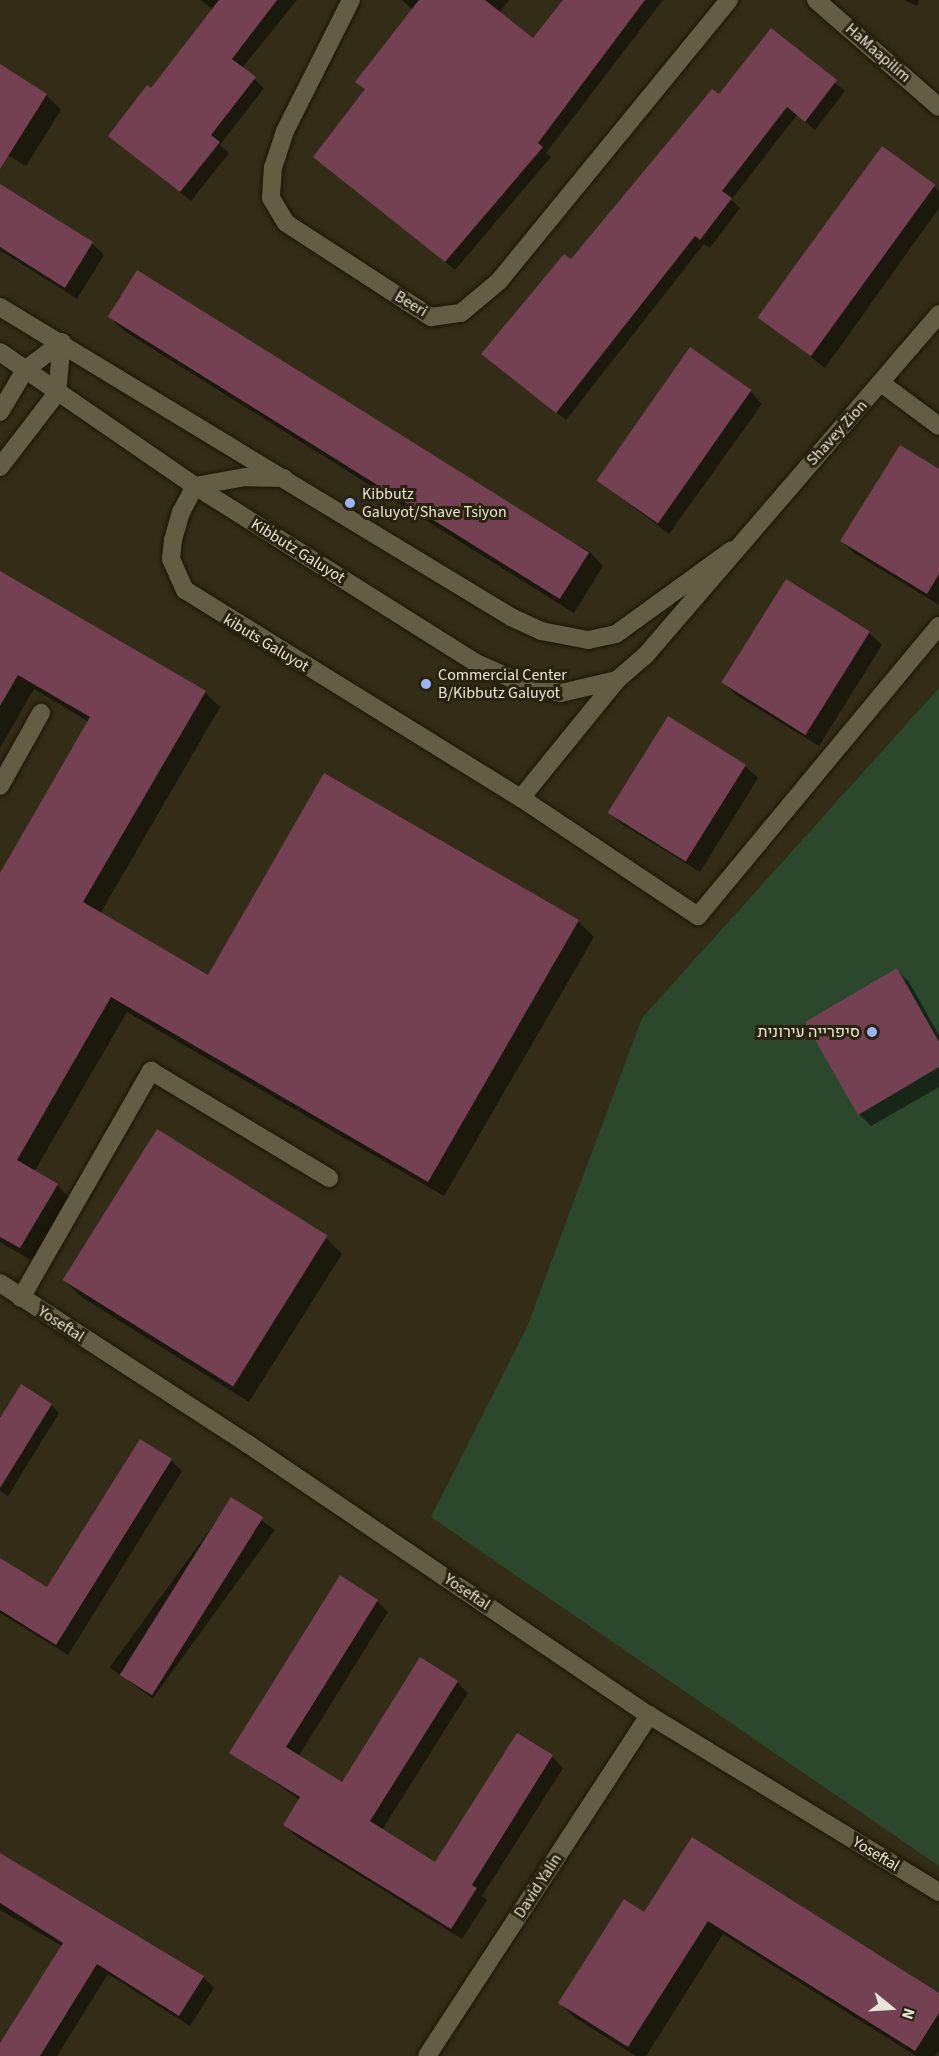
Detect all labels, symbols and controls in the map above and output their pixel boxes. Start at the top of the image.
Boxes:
street label: HaMaapilim [841,19,915,87]
street label: Beeri [391,287,431,321]
street label: Shavey Zion [803,396,871,470]
place label: Kibbutz Galuyot/Shave Tsiyon [362,484,507,522]
marker: Kibbutz Galuyot/Shave Tsiyon [343,496,357,510]
street label: Kibbutz Galuyot [248,515,348,587]
street label: kibuts Galuyot [220,610,312,676]
place label: Commercial Center B/Kibbutz Galuyot [438,665,567,703]
marker: Commercial Center B/Kibbutz Galuyot [419,677,433,691]
place label: סיפרייה עירונית [758,1022,860,1042]
marker: סיפרייה עירונית [865,1025,879,1039]
street label: Yoseftal [34,1302,88,1346]
street label: Yoseftal [440,1570,494,1614]
street label: Yoseftal [849,1833,903,1875]
street label: David Yalin [510,1850,566,1922]
north arrow [861,1978,921,2038]
text: N [896,2005,920,2022]

